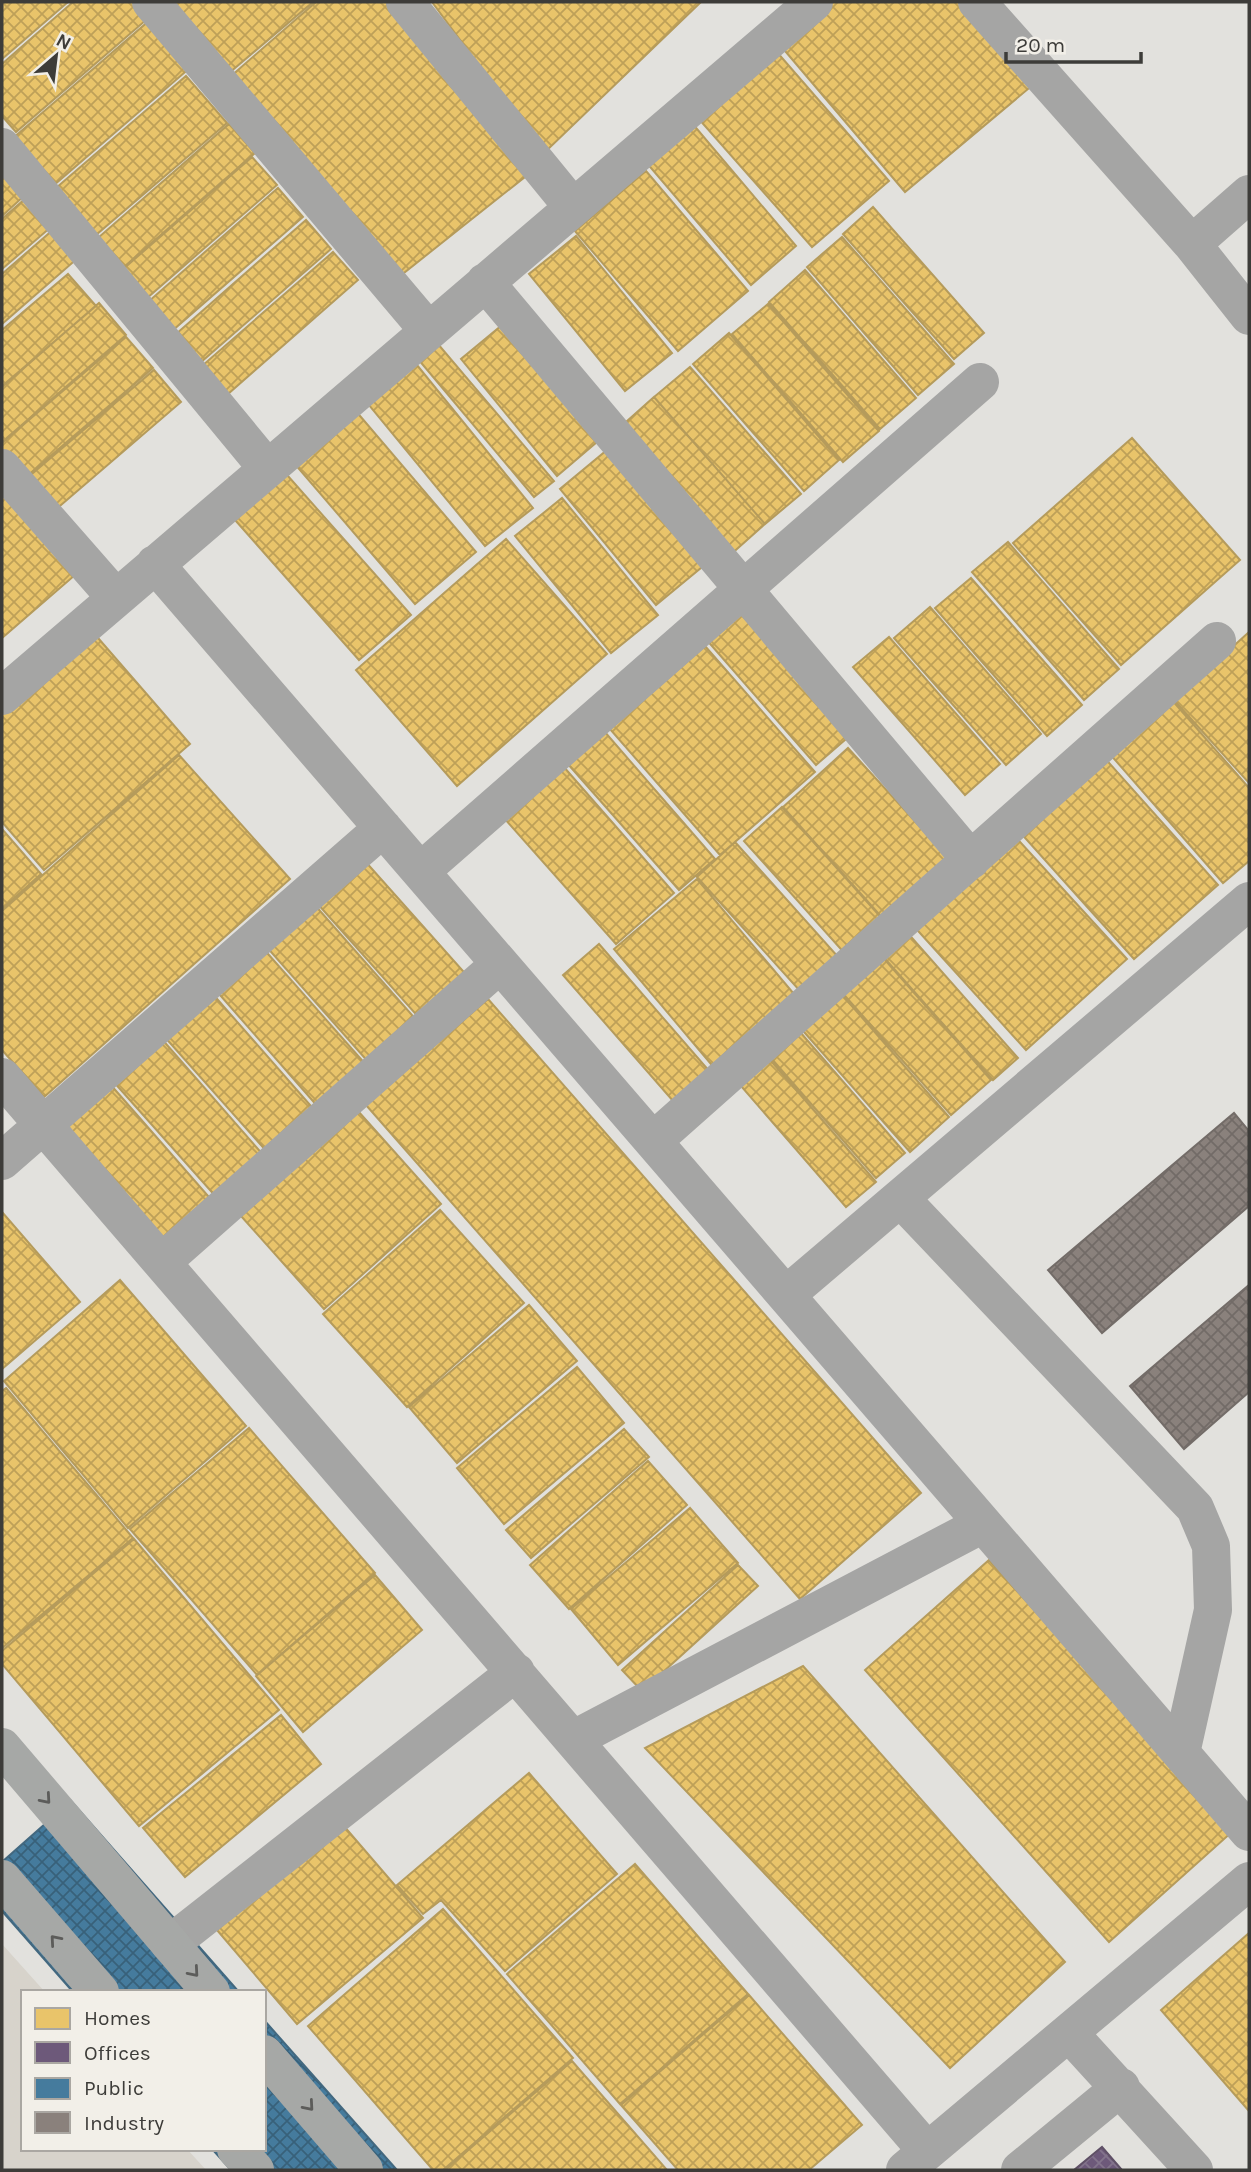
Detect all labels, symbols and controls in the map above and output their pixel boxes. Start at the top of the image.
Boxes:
north arrow [21,21,91,91]
scale bar [1006,21,1141,65]
text: N [52,29,75,55]
text: 20 m [1016,33,1065,57]
one-way arrow [38,1791,50,1804]
one-way arrow [51,1935,63,1948]
one-way arrow [186,1963,198,1976]
legend [21,1990,266,2151]
text: Homes [84,2006,151,2030]
text: Offices [84,2041,151,2065]
text: Public [84,2076,144,2100]
one-way arrow [301,2097,313,2110]
text: Industry [84,2111,164,2135]

